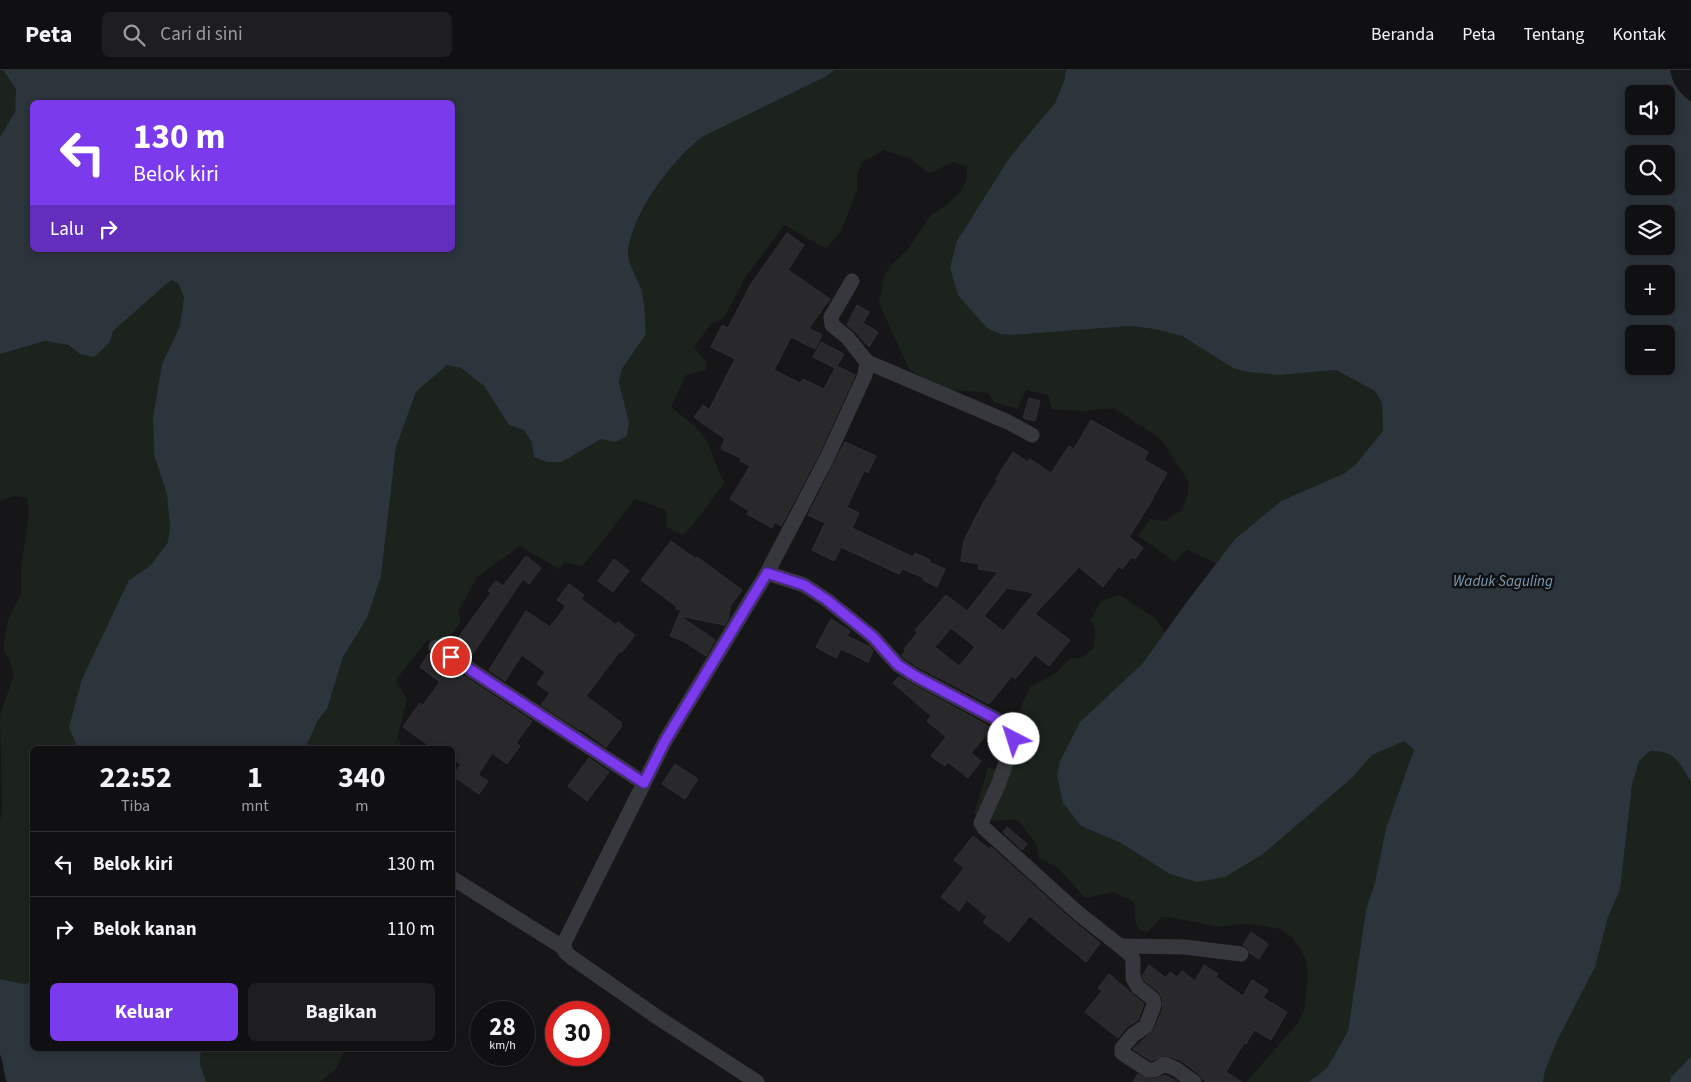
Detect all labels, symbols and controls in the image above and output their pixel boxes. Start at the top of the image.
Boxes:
search box [102,12,452,57]
text: Peta [25,17,72,52]
icon: search [120,21,148,49]
text: Cari di sini [160,21,243,48]
text: Beranda [1371,22,1434,47]
text: Peta [1462,22,1495,47]
text: Tentang [1523,22,1584,47]
text: Kontak [1612,22,1666,47]
map controls [1625,85,1675,375]
button: sound [1625,85,1675,135]
text: 130 m [133,112,225,162]
icon: left [50,120,115,185]
button: search [1625,145,1675,195]
text: Belok kiri [133,158,219,190]
button: layers [1625,205,1675,255]
icon: right [94,215,122,243]
text: Lalu [50,216,84,243]
button: + [1625,265,1675,315]
button: − [1625,325,1675,375]
water label: Waduk Saguling [1453,571,1553,592]
pin [430,636,472,678]
icon: arrive [437,643,465,671]
position arrow [987,712,1039,764]
text: 22:52 [99,756,172,799]
text: 1 [247,756,263,799]
text: 340 [338,756,386,799]
text: Tiba [121,795,150,817]
text: mnt [241,795,269,817]
text: m [355,795,368,817]
icon: left [50,850,78,878]
text: Belok kiri [93,851,173,878]
text: 130 m [387,851,435,878]
icon: right [50,915,78,943]
text: Belok kanan [93,916,197,943]
text: 110 m [387,916,435,943]
button: Keluar [50,983,238,1041]
button: Bagikan [248,983,435,1041]
speed limit sign: 30 [545,1001,610,1066]
text: 28 [489,1009,516,1045]
text: km/h [489,1037,516,1054]

